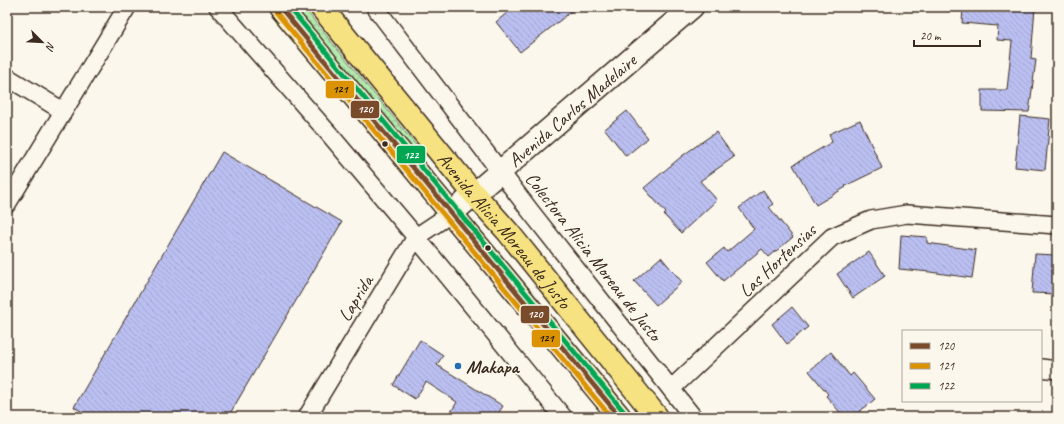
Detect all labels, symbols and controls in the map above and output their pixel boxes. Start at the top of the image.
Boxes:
north arrow [22,22,62,62]
scale bar [914,22,980,48]
text: 20 m [920,28,942,44]
text: N [42,40,59,54]
street label: Avenida Carlos Madelaire [503,48,643,173]
line badge: 121 [325,80,355,99]
text: 121 [333,82,348,96]
line badge: 120 [350,100,380,119]
text: 120 [358,102,373,116]
unlabelled marker [380,139,390,149]
line badge: 122 [396,145,426,164]
text: 122 [404,148,419,162]
street label: Avenida Alicia Moreau de Justo [432,148,577,315]
street label: Colectora Alicia Moreau de Justo [520,167,668,348]
street label: Las Hortensias [734,218,822,303]
unlabelled marker [483,243,493,253]
street label: Laprida [333,269,380,326]
line badge: 120 [520,305,550,324]
text: 120 [528,307,543,321]
line badge: 121 [531,329,561,348]
legend [902,330,1042,402]
text: 121 [539,331,554,345]
text: 120 [938,338,956,354]
place label: Makapa [466,355,520,379]
text: 121 [938,358,955,374]
marker: Makapa [453,361,463,371]
text: 122 [938,378,956,394]

